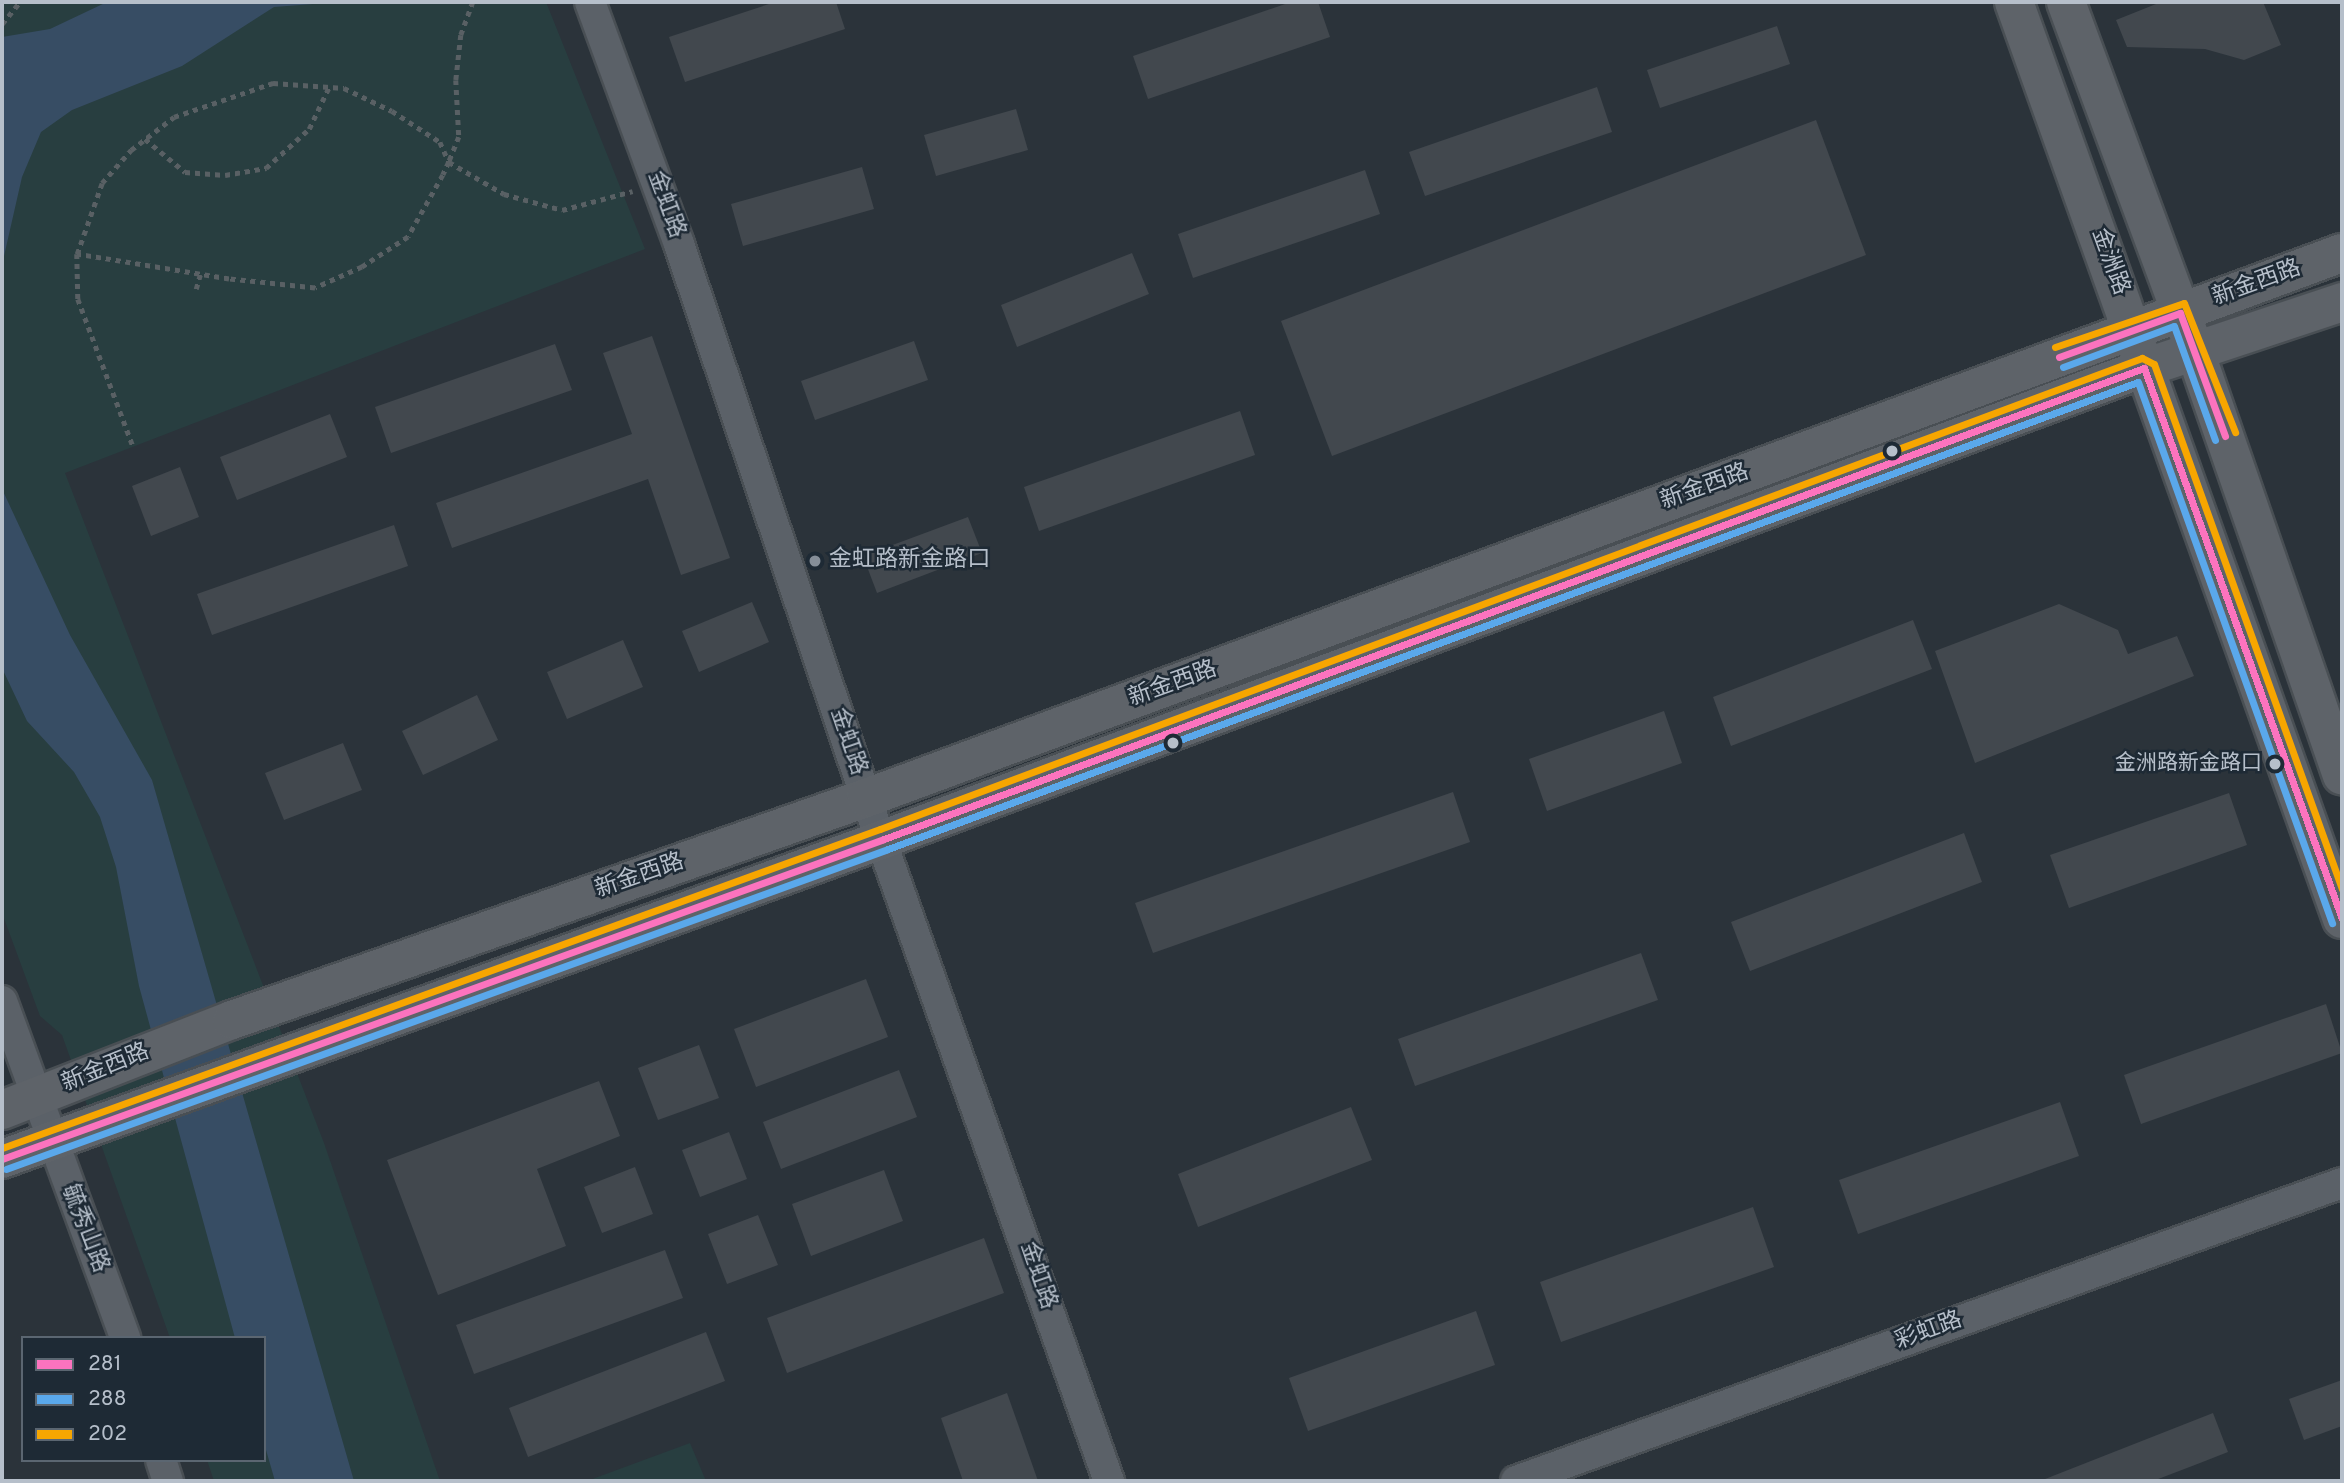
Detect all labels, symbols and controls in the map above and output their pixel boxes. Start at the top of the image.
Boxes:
street label: 金虹路 [640,168,690,242]
street label: 金洲路 [2084,225,2134,299]
street label: 新金西路 [2209,255,2305,313]
unlabelled marker [1885,444,1899,458]
street label: 新金西路 [1657,459,1753,517]
place label: 金虹路新金路口 [829,547,990,575]
marker: 金虹路新金路口 [807,553,823,569]
street label: 新金西路 [1125,656,1221,714]
street label: 金虹路 [823,705,871,779]
unlabelled marker [1166,736,1180,750]
place label: 金洲路新金路口 [2115,751,2262,777]
marker: 金洲路新金路口 [2268,757,2282,771]
street label: 新金西路 [592,849,688,905]
street label: 新金西路 [58,1039,154,1099]
street label: 毓秀山路 [55,1181,113,1277]
street label: 金虹路 [1013,1239,1061,1313]
street label: 彩虹路 [1892,1307,1966,1357]
legend [21,1336,266,1462]
text: 281 [88,1351,121,1378]
text: 288 [88,1386,127,1413]
text: 202 [88,1421,127,1448]

